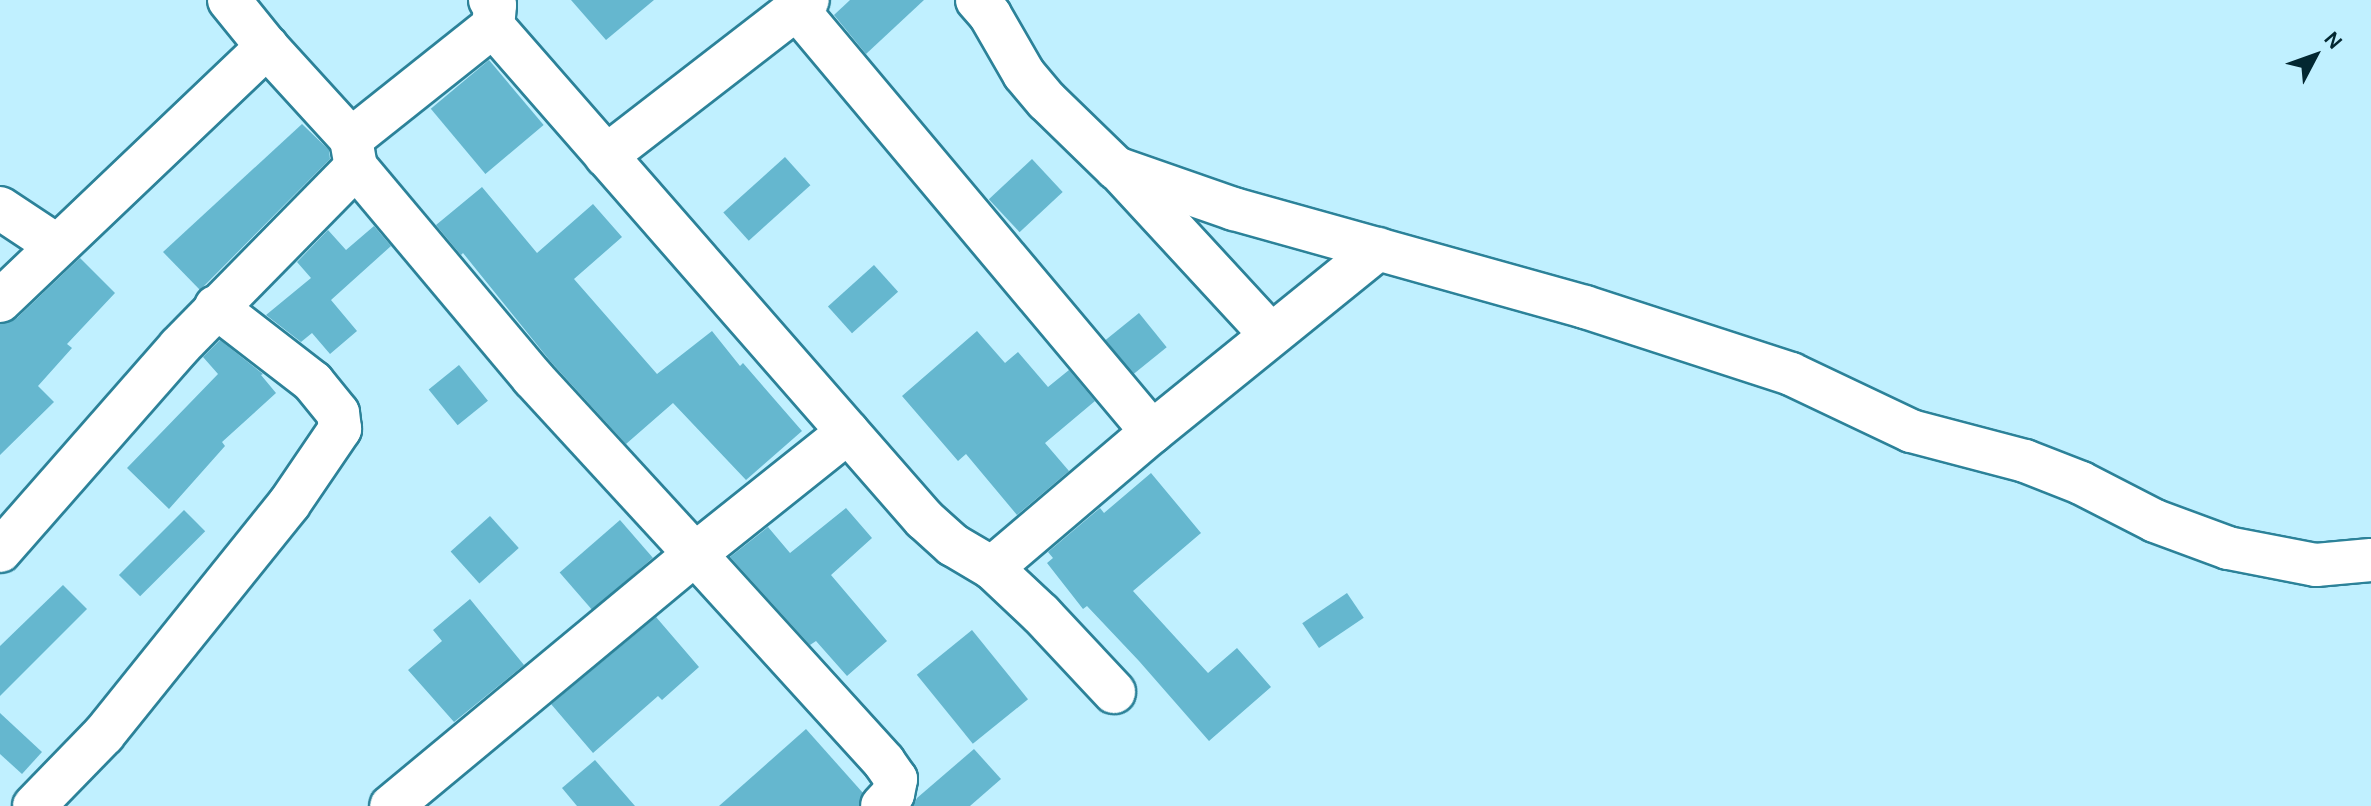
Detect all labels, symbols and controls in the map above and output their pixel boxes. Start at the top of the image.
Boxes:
north arrow [2275,16,2355,96]
text: N [2318,26,2348,55]

